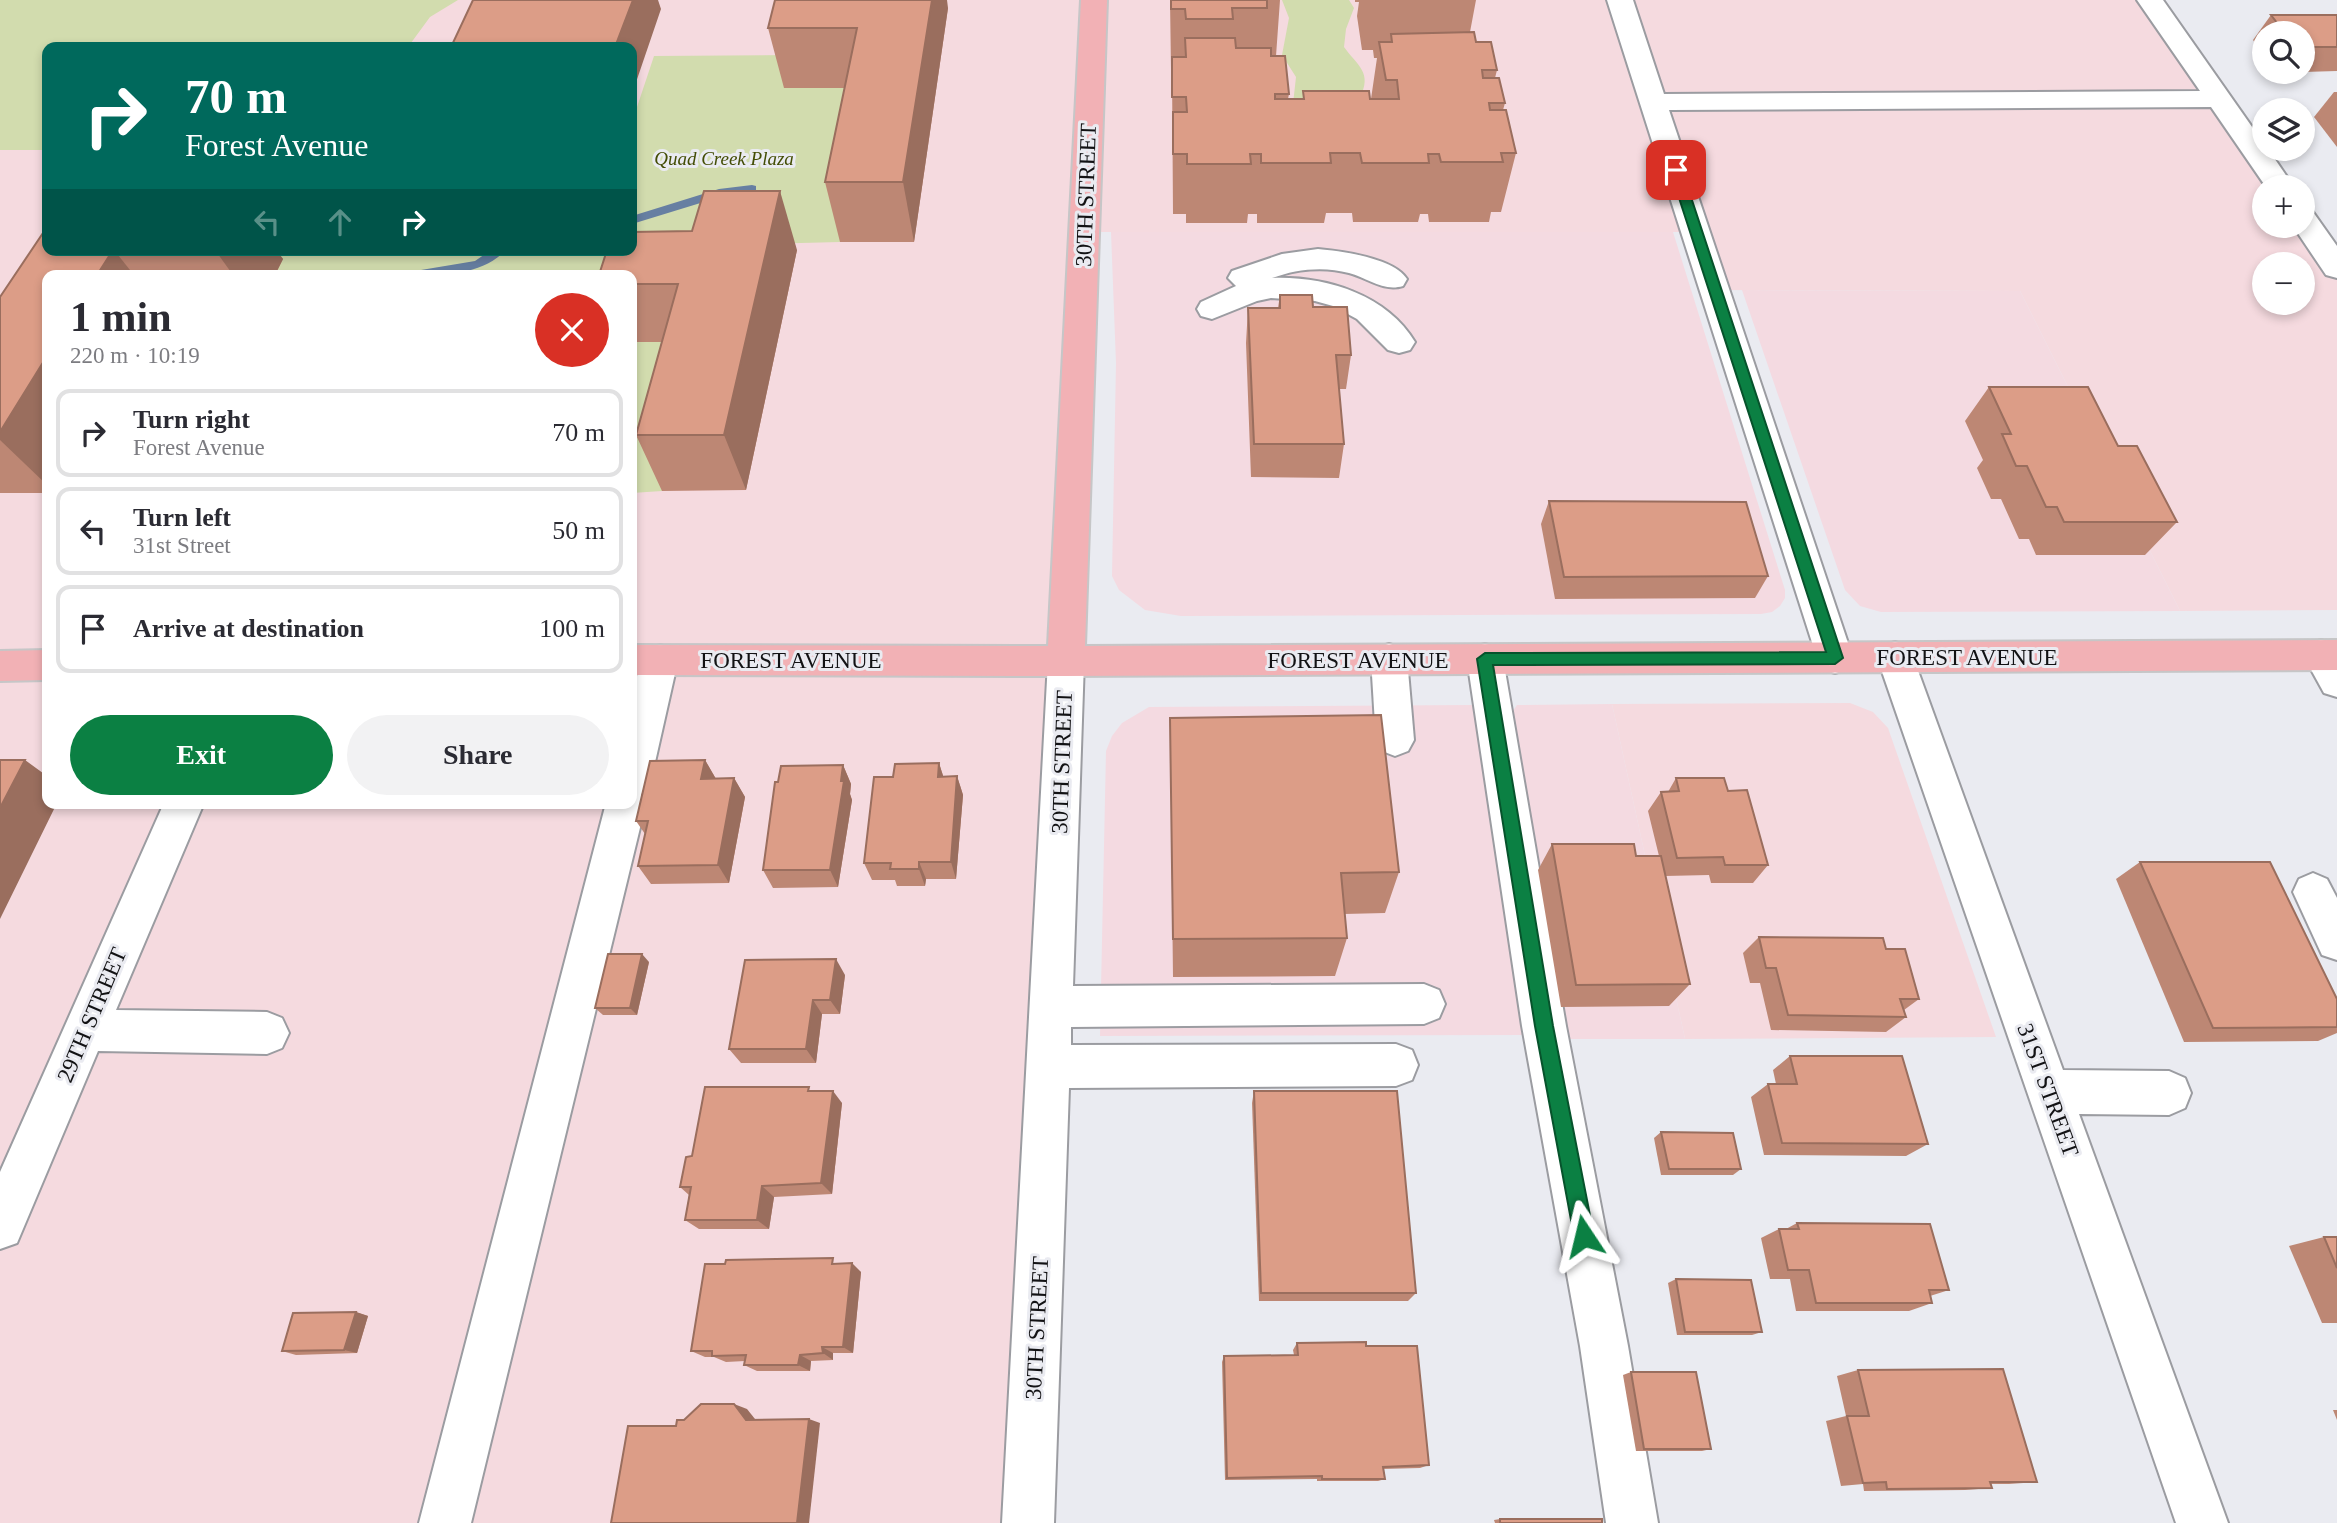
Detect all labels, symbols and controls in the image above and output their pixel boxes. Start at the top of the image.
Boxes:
map controls [2252,21,2315,315]
button: search [2252,21,2315,84]
text: 70 m [185,69,287,124]
icon: right [70,70,161,161]
button: layers [2252,98,2315,161]
street label: 30TH STREET [1071,123,1101,267]
text: Forest Avenue [185,127,368,163]
pin [1646,140,1706,200]
park label: Quad Creek Plaza [654,148,794,169]
icon: arrive [1657,151,1695,189]
button: + [2252,175,2315,238]
icon: left [248,203,286,241]
icon: ahead [321,203,359,241]
icon: right [394,203,432,241]
button: − [2252,252,2315,315]
button: close [535,293,609,367]
text: 1 min [70,294,172,340]
text: 220 m · 10:19 [70,343,200,368]
text: Turn right [133,405,250,434]
icon: right [74,414,112,452]
text: 70 m [552,418,605,447]
text: Forest Avenue [133,435,265,460]
text: Turn left [133,503,231,532]
icon: left [74,512,112,550]
text: 50 m [552,516,605,545]
text: 31st Street [133,533,231,558]
icon: arrive [74,610,112,648]
text: Arrive at destination [133,614,364,643]
text: 100 m [539,614,605,643]
street label: FOREST AVENUE [1876,645,2058,670]
street label: FOREST AVENUE [700,648,882,673]
street label: FOREST AVENUE [1267,648,1449,673]
street label: 30TH STREET [1047,690,1077,834]
button: Exit [70,715,333,795]
button: Share [347,715,609,795]
street label: 29TH STREET [52,944,132,1086]
street label: 31ST STREET [2012,1020,2084,1160]
position arrow [1547,1199,1621,1273]
street label: 30TH STREET [1021,1256,1053,1400]

